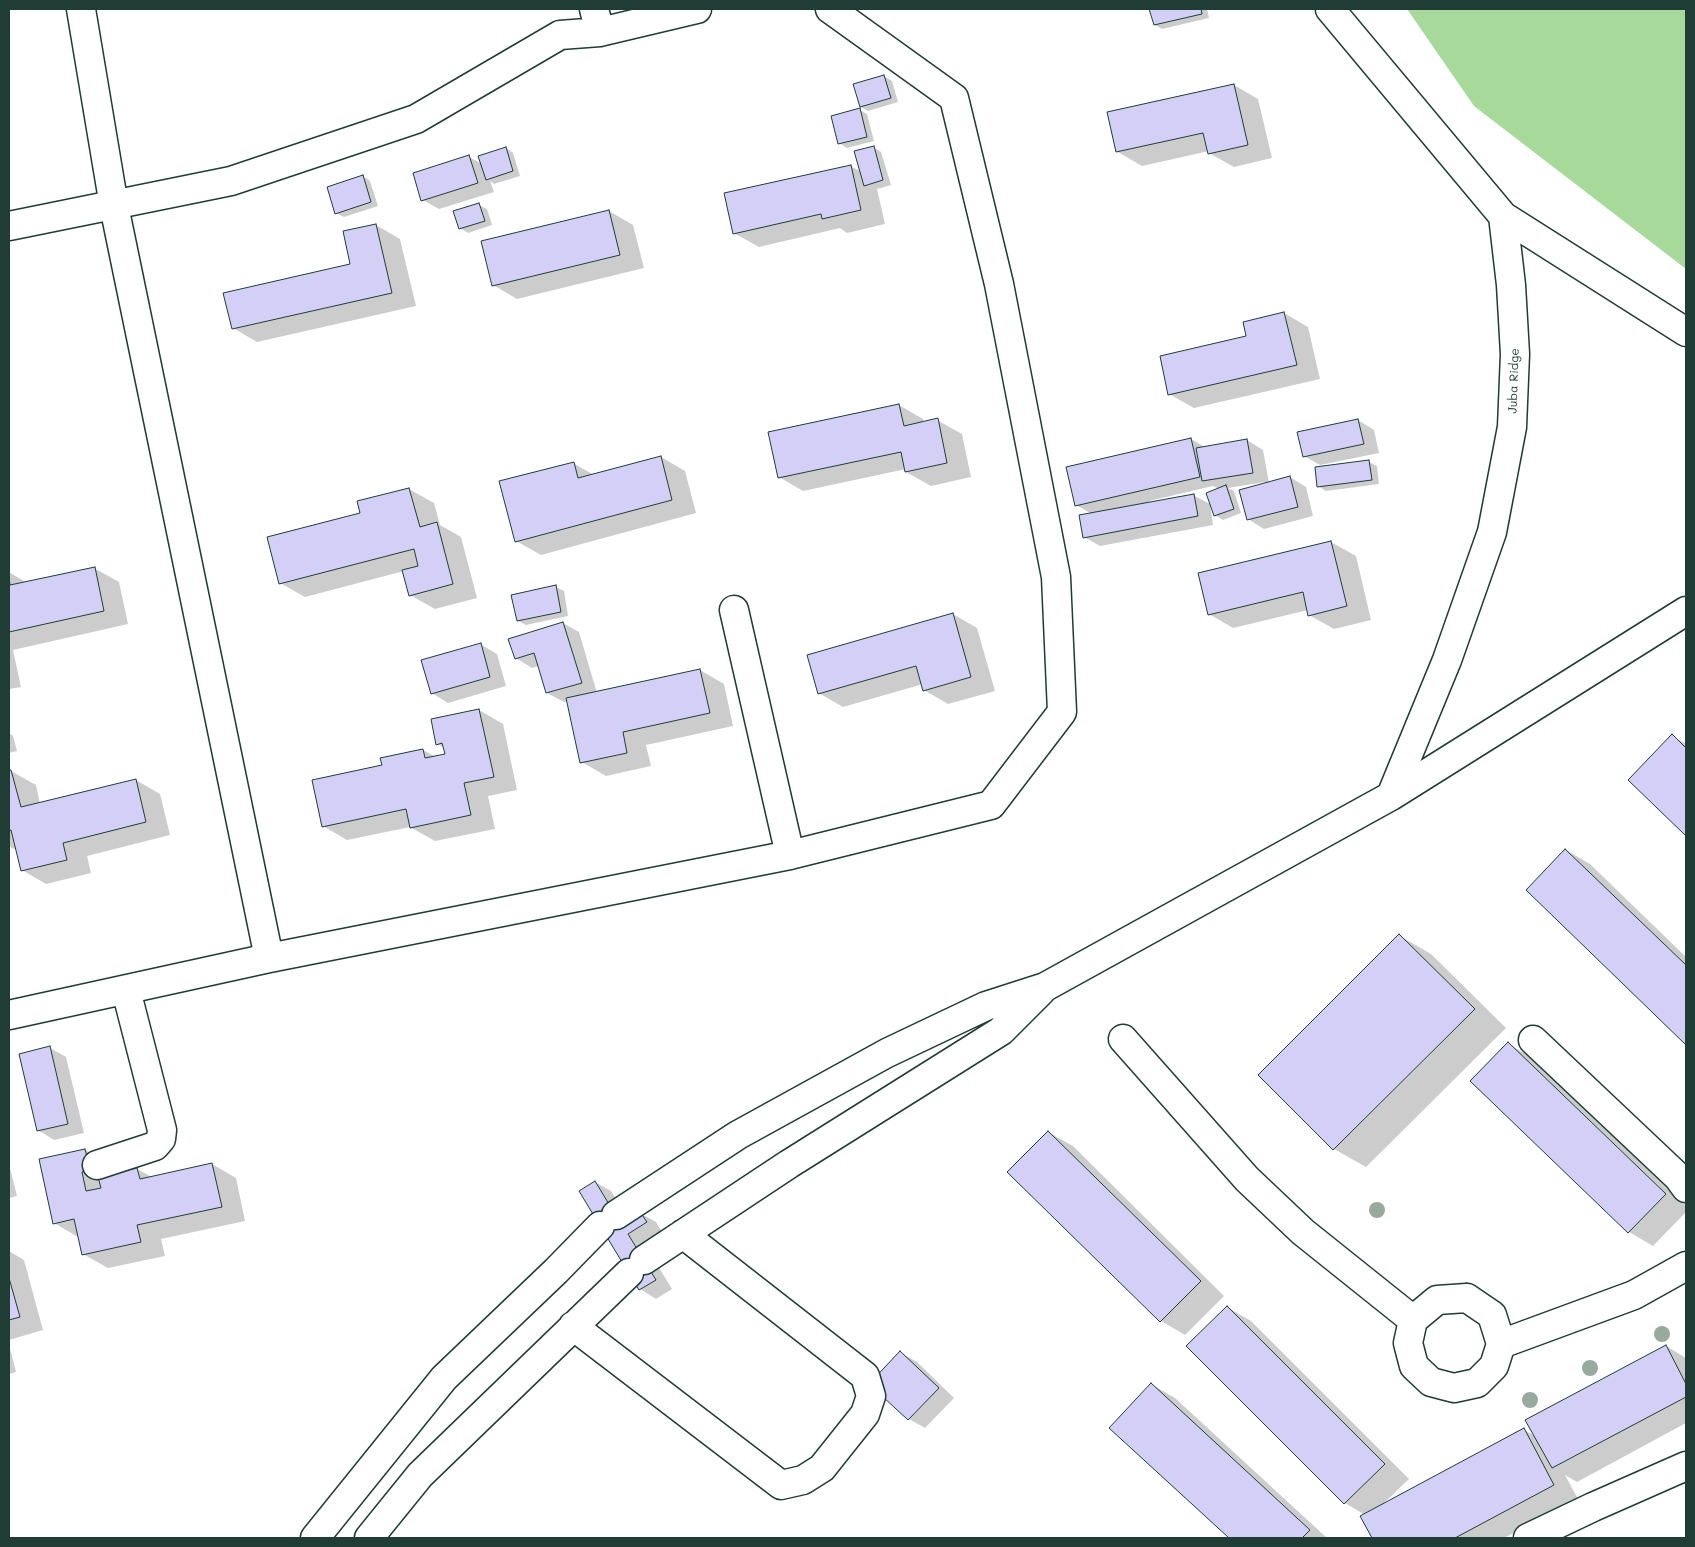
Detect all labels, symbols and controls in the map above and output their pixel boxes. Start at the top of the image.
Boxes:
street label: Juba Ridge [1506,348,1522,414]

